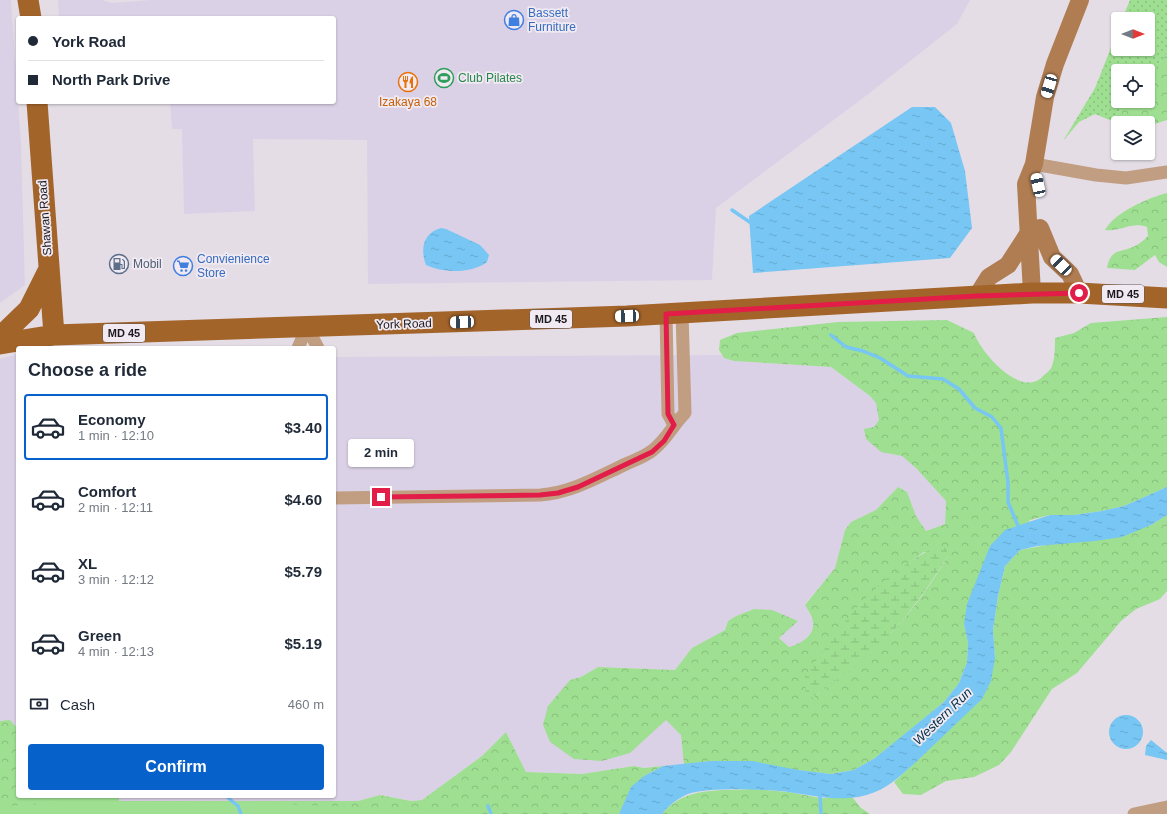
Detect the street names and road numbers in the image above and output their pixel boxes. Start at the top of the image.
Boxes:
street label: Shawan Road [35,180,55,256]
road number: MD 45 [1102,285,1144,303]
road number: MD 45 [530,310,572,328]
street label: York Road [376,316,432,332]
road number: MD 45 [103,324,145,342]

